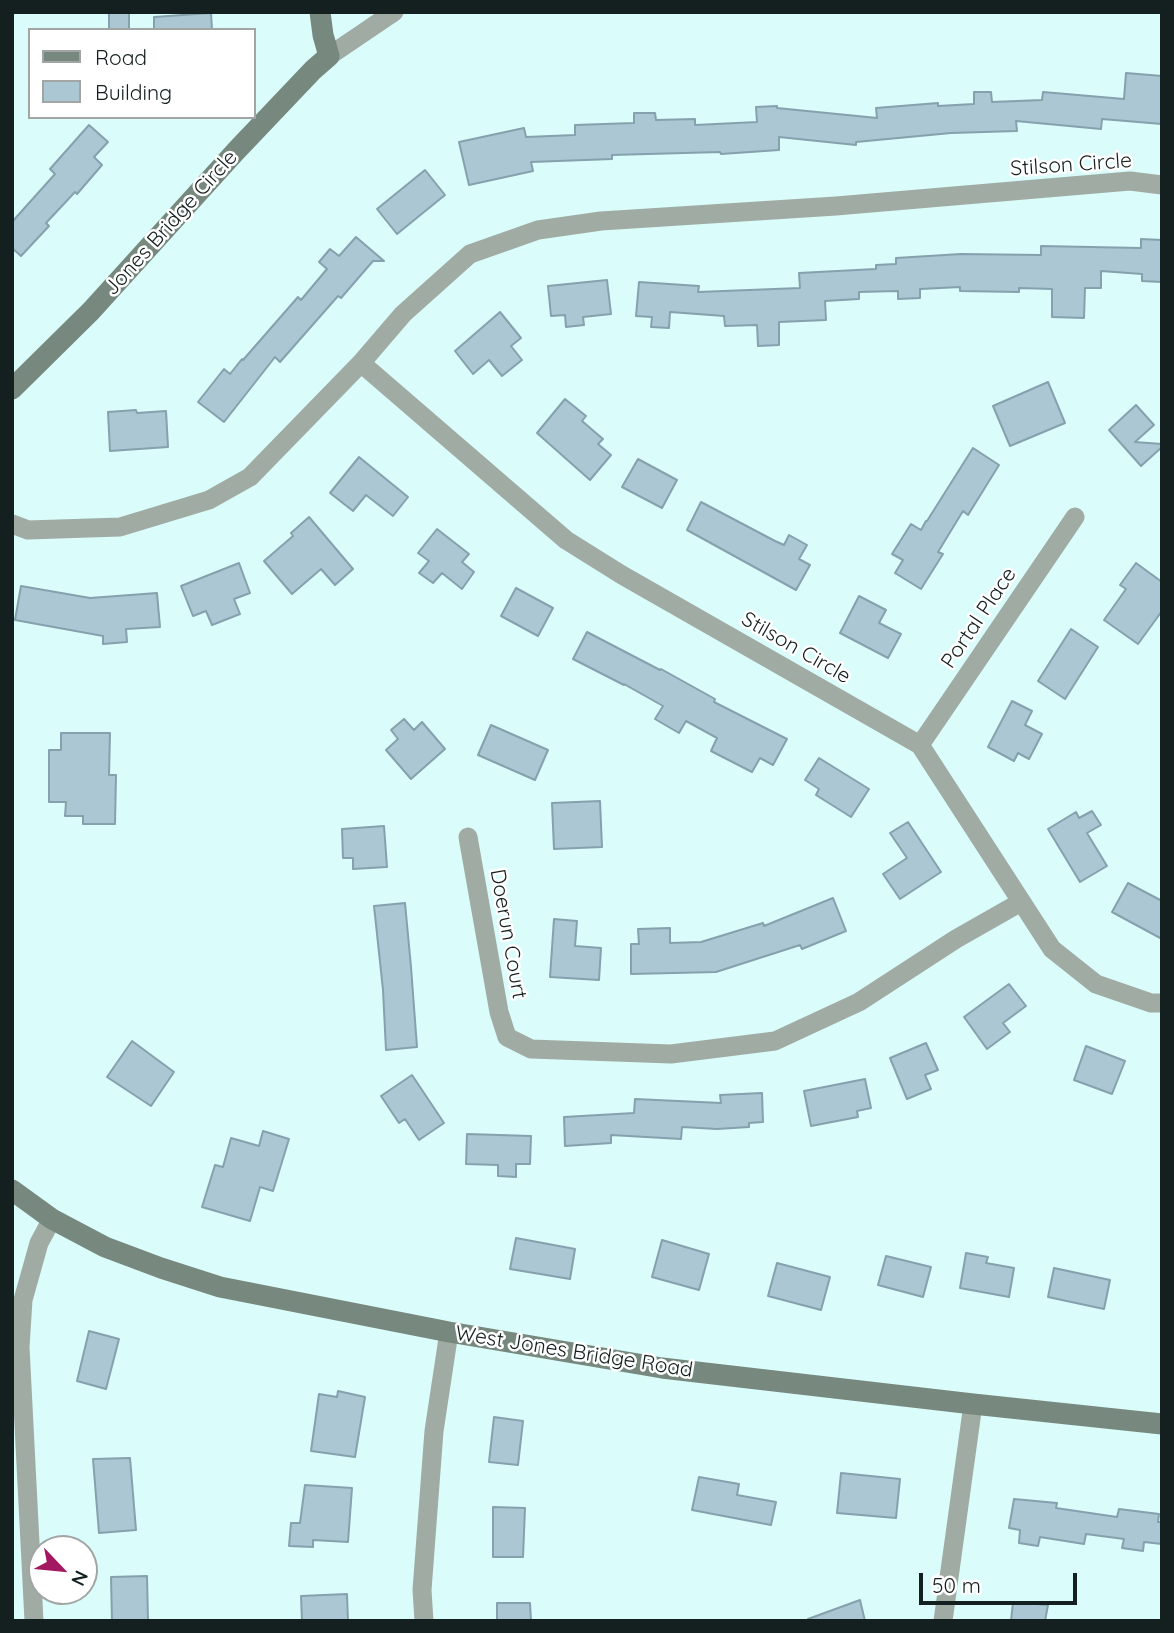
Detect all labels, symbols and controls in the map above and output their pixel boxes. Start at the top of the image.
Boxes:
legend [28,28,256,119]
text: Road [95,44,147,70]
text: Building [95,79,172,105]
street label: Jones Bridge Circle [99,145,243,301]
street label: Stilson Circle [1009,148,1133,182]
street label: Portal Place [936,563,1022,673]
street label: Stilson Circle [737,607,855,689]
street label: Doerun Court [484,867,532,1001]
street label: West Jones Bridge Road [453,1321,695,1383]
north arrow [28,1535,98,1605]
scale bar [922,1560,1080,1604]
text: N [66,1567,94,1590]
text: 50 m [932,1572,981,1598]

